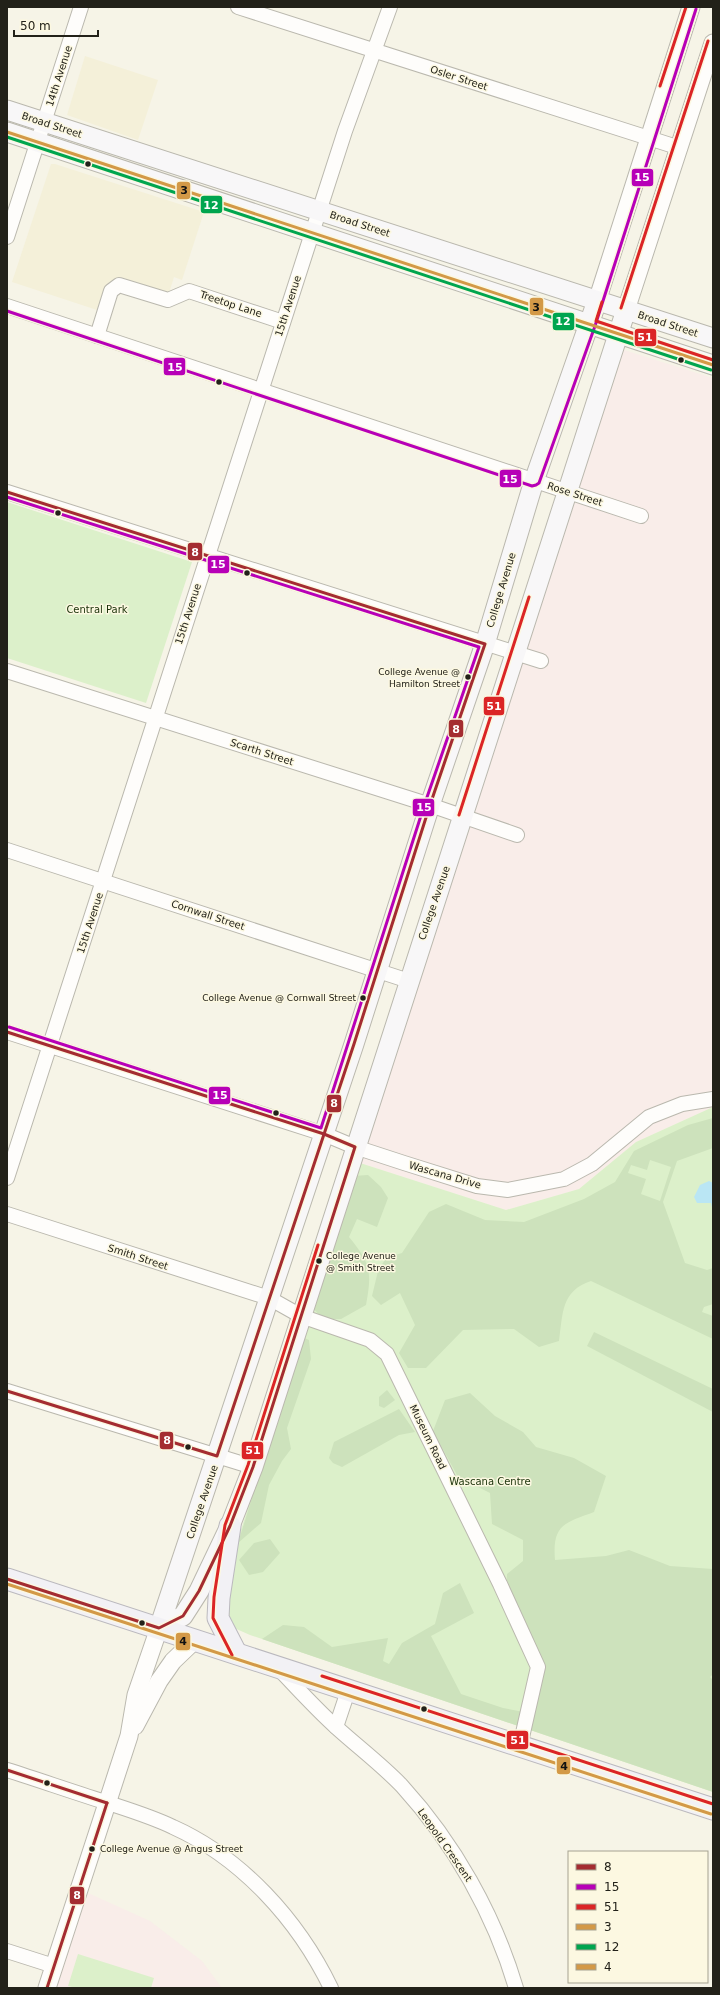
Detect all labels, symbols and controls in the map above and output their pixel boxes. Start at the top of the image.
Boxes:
scale bar [14,12,98,38]
text: 50 m [20,19,51,33]
street label: 14th Avenue [44,44,74,108]
street label: Osler Street [429,64,489,92]
street label: Broad Street [20,110,84,140]
unlabelled marker [83,159,93,169]
line badge: 15 [631,168,654,187]
text: 15 [634,171,650,184]
line badge: 3 [176,181,191,200]
text: 3 [180,184,188,197]
line badge: 12 [200,195,223,214]
text: 12 [203,199,219,212]
street label: Broad Street [328,209,392,239]
street label: 15th Avenue [273,274,303,338]
street label: Treetop Lane [198,288,263,319]
line badge: 3 [529,297,544,316]
text: 3 [532,301,540,314]
street label: Broad Street [636,309,700,339]
line badge: 12 [552,312,575,331]
text: 12 [555,315,571,328]
line badge: 51 [634,328,657,347]
text: 51 [637,331,653,344]
unlabelled marker [676,355,686,365]
line badge: 15 [163,357,186,376]
text: 15 [167,361,183,374]
unlabelled marker [214,377,224,387]
line badge: 15 [499,469,522,488]
text: 15 [502,473,518,486]
street label: Rose Street [546,480,604,508]
unlabelled marker [53,508,63,518]
line badge: 8 [187,542,203,561]
text: 8 [191,546,199,559]
street label: College Avenue [484,551,518,629]
line badge: 15 [207,555,230,574]
text: 15 [210,558,226,571]
unlabelled marker [242,568,252,578]
street label: 15th Avenue [173,582,203,646]
park label: Central Park [66,604,128,615]
place label: College Avenue @ Hamilton Street [378,667,460,689]
marker: College Avenue @ Hamilton Street [463,672,473,682]
line badge: 51 [483,696,505,716]
text: 51 [486,700,502,713]
line badge: 8 [448,719,464,738]
text: 8 [452,723,460,736]
street label: Scarth Street [229,737,295,767]
line badge: 15 [412,798,435,817]
text: 15 [416,801,432,814]
street label: College Avenue [416,864,452,942]
street label: 15th Avenue [75,891,105,955]
street label: Cornwall Street [170,898,246,932]
place label: College Avenue @ Cornwall Street [202,993,356,1003]
marker: College Avenue @ Cornwall Street [358,993,368,1003]
line badge: 15 [208,1086,231,1105]
text: 15 [212,1089,228,1102]
line badge: 8 [326,1094,342,1113]
text: 8 [330,1097,338,1110]
unlabelled marker [271,1108,281,1118]
street label: Wascana Drive [408,1159,482,1191]
street label: Smith Street [106,1242,170,1272]
place label: College Avenue @ Smith Street [326,1251,396,1273]
marker: College Avenue @ Smith Street [314,1256,324,1266]
street label: Museum Road [408,1403,448,1471]
line badge: 8 [159,1431,174,1450]
text: 8 [163,1434,171,1447]
line badge: 51 [241,1441,264,1460]
unlabelled marker [183,1442,193,1452]
text: 51 [245,1444,261,1457]
street label: College Avenue [184,1463,220,1541]
park label: Wascana Centre [449,1476,531,1487]
unlabelled marker [137,1618,147,1628]
line badge: 4 [175,1632,191,1651]
text: 4 [179,1635,187,1648]
unlabelled marker [419,1704,429,1714]
line badge: 51 [506,1730,529,1750]
text: 51 [510,1734,526,1747]
line badge: 4 [556,1756,571,1775]
text: 4 [560,1760,568,1773]
unlabelled marker [42,1778,52,1788]
street label: Leopold Crescent [416,1806,474,1884]
marker: College Avenue @ Angus Street [87,1844,97,1854]
place label: College Avenue @ Angus Street [100,1844,243,1854]
legend [568,1851,708,1983]
text: 8 [604,1860,612,1874]
text: 15 [604,1880,619,1894]
line badge: 8 [69,1886,85,1905]
text: 8 [73,1889,81,1902]
text: 51 [604,1900,619,1914]
text: 3 [604,1920,612,1934]
text: 12 [604,1940,619,1954]
text: 4 [604,1960,612,1974]

